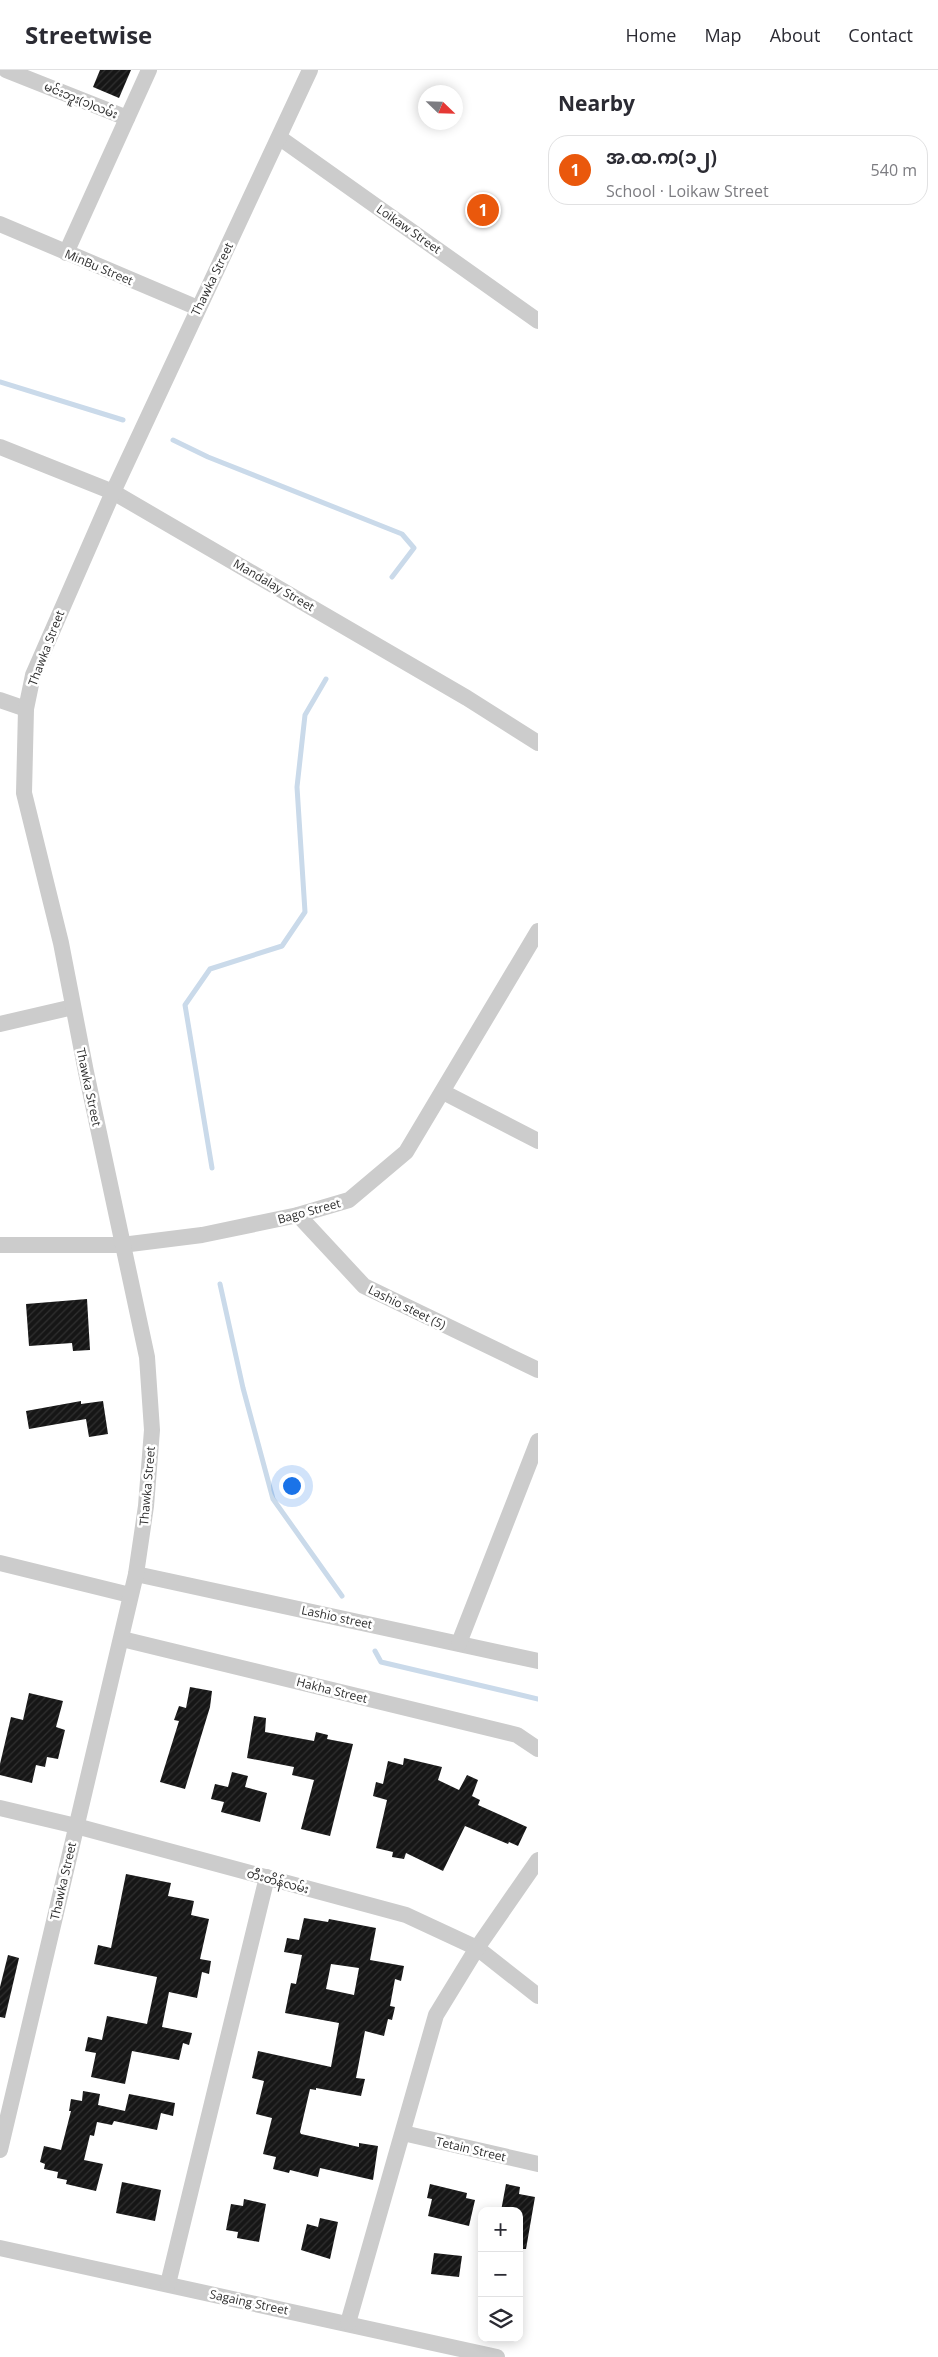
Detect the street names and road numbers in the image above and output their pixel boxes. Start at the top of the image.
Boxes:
street label: မင်းဘူး(၁)လမ်း [41,78,120,124]
street label: Loikaw Street [373,200,445,258]
street label: Thawka Street [187,240,237,318]
street label: MinBu Street [62,245,136,289]
street label: Mandalay Street [230,555,318,615]
street label: Thawka Street [24,608,68,688]
street label: Thawka Street [72,1046,106,1128]
street label: Bago Street [276,1194,342,1228]
street label: Lashio steet (5) [365,1281,449,1333]
street label: Thawka Street [135,1446,159,1526]
street label: Lashio street [300,1601,374,1633]
street label: Hakha Street [295,1673,369,1707]
street label: Thawka Street [46,1840,80,1922]
street label: တီးတိန်လမ်း [244,1865,311,1899]
street label: Tetain Street [434,2133,508,2165]
street label: Sagaing Street [208,2285,290,2319]

